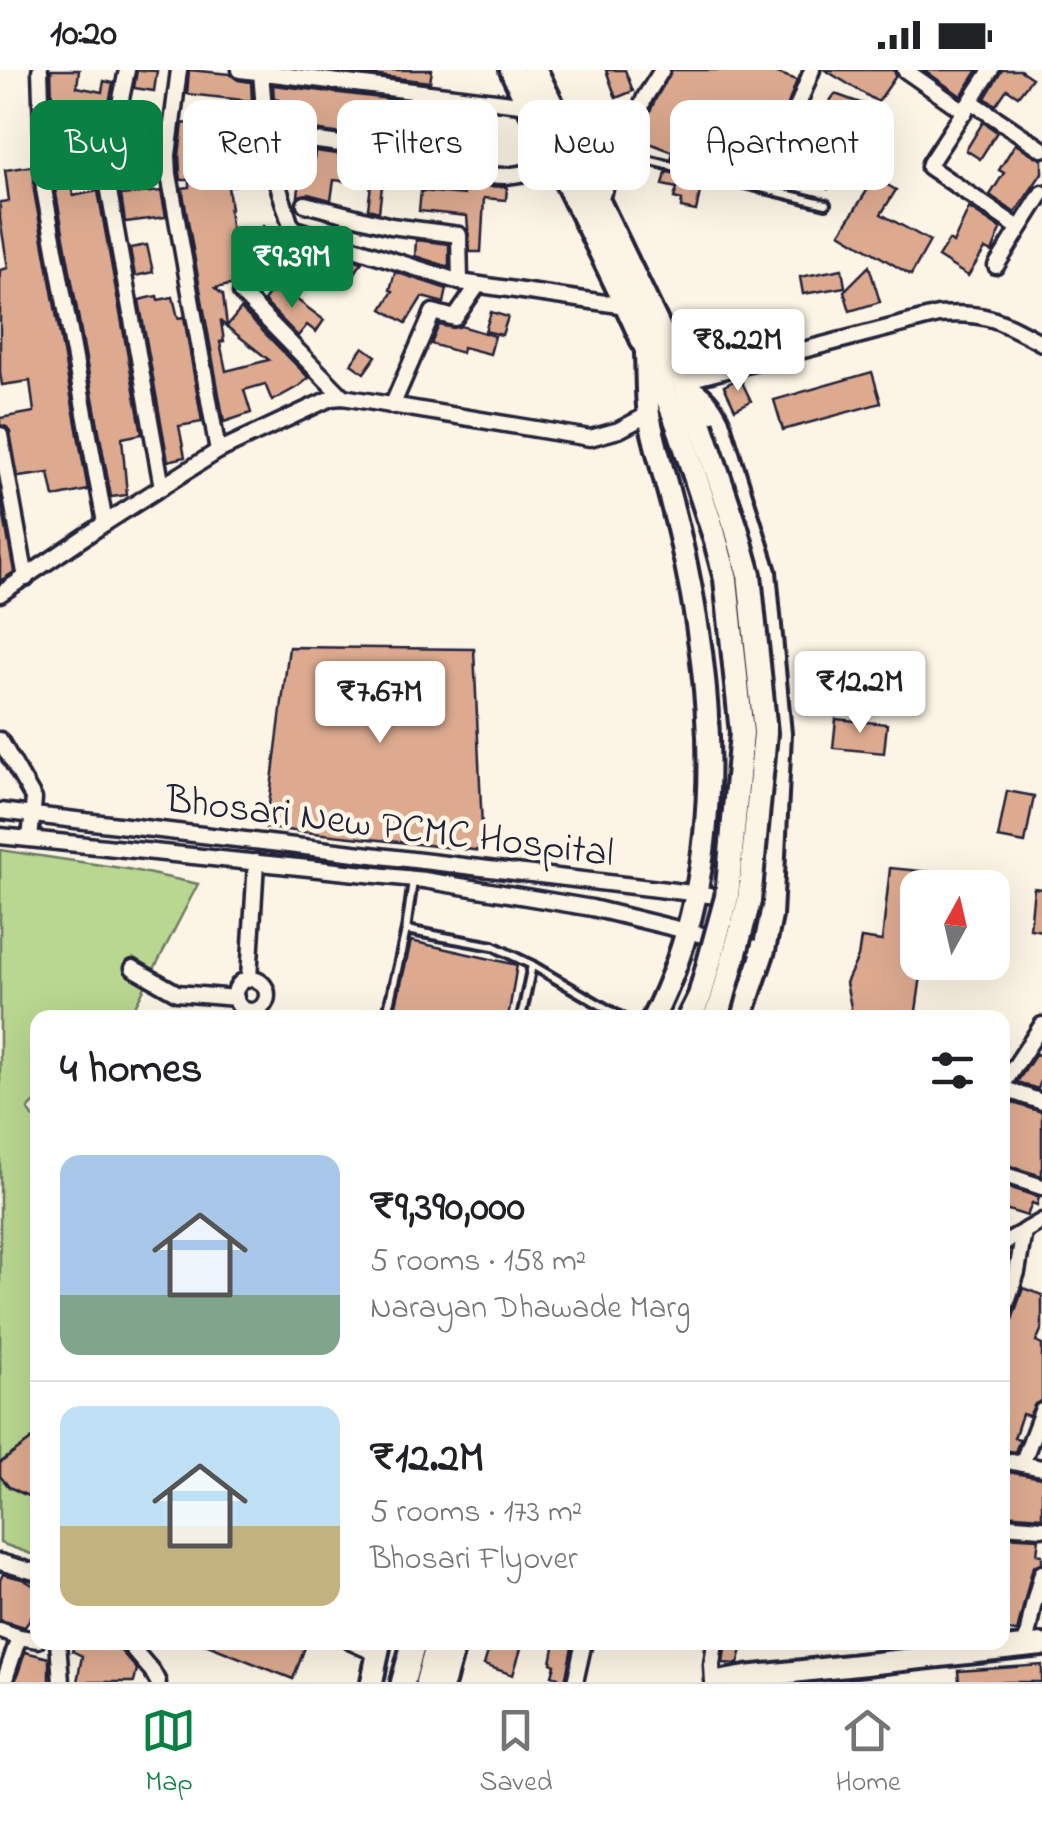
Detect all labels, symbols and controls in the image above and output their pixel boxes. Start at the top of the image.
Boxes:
text: 10:20 [50,7,117,63]
chip: Buy [30,100,163,190]
chip: Rent [183,100,317,190]
chip: Filters [337,100,498,190]
chip: New [518,100,650,190]
chip: Apartment [670,100,894,190]
pin: ₹9.39M [211,226,373,311]
text: ₹9.39M [253,235,331,282]
pin: ₹8.22M [657,309,819,394]
text: ₹8.22M [694,318,782,365]
pin: ₹12.2M [779,651,941,736]
text: ₹12.2M [816,660,904,707]
pin: ₹7.67M [299,661,461,746]
text: ₹7.67M [337,670,423,717]
street label: Bhosari New PCMC Hospital [161,772,617,885]
north arrow [900,870,1010,980]
map controls [900,870,1010,980]
text: 4 homes [60,1040,202,1101]
icon: filters [925,1043,980,1098]
text: ₹9,390,000 [370,1178,525,1239]
icon: home [140,1195,260,1315]
text: 5 rooms · 158 m² [370,1239,586,1286]
text: Narayan Dhawade Marg [370,1286,691,1333]
text: ₹12.2M [370,1429,484,1490]
icon: home [140,1446,260,1566]
text: 5 rooms · 173 m² [370,1490,582,1537]
text: Bhosari Flyover [370,1537,578,1584]
tab: Map [141,1703,196,1804]
tab: Saved [479,1703,552,1804]
tab: Home [835,1703,901,1804]

